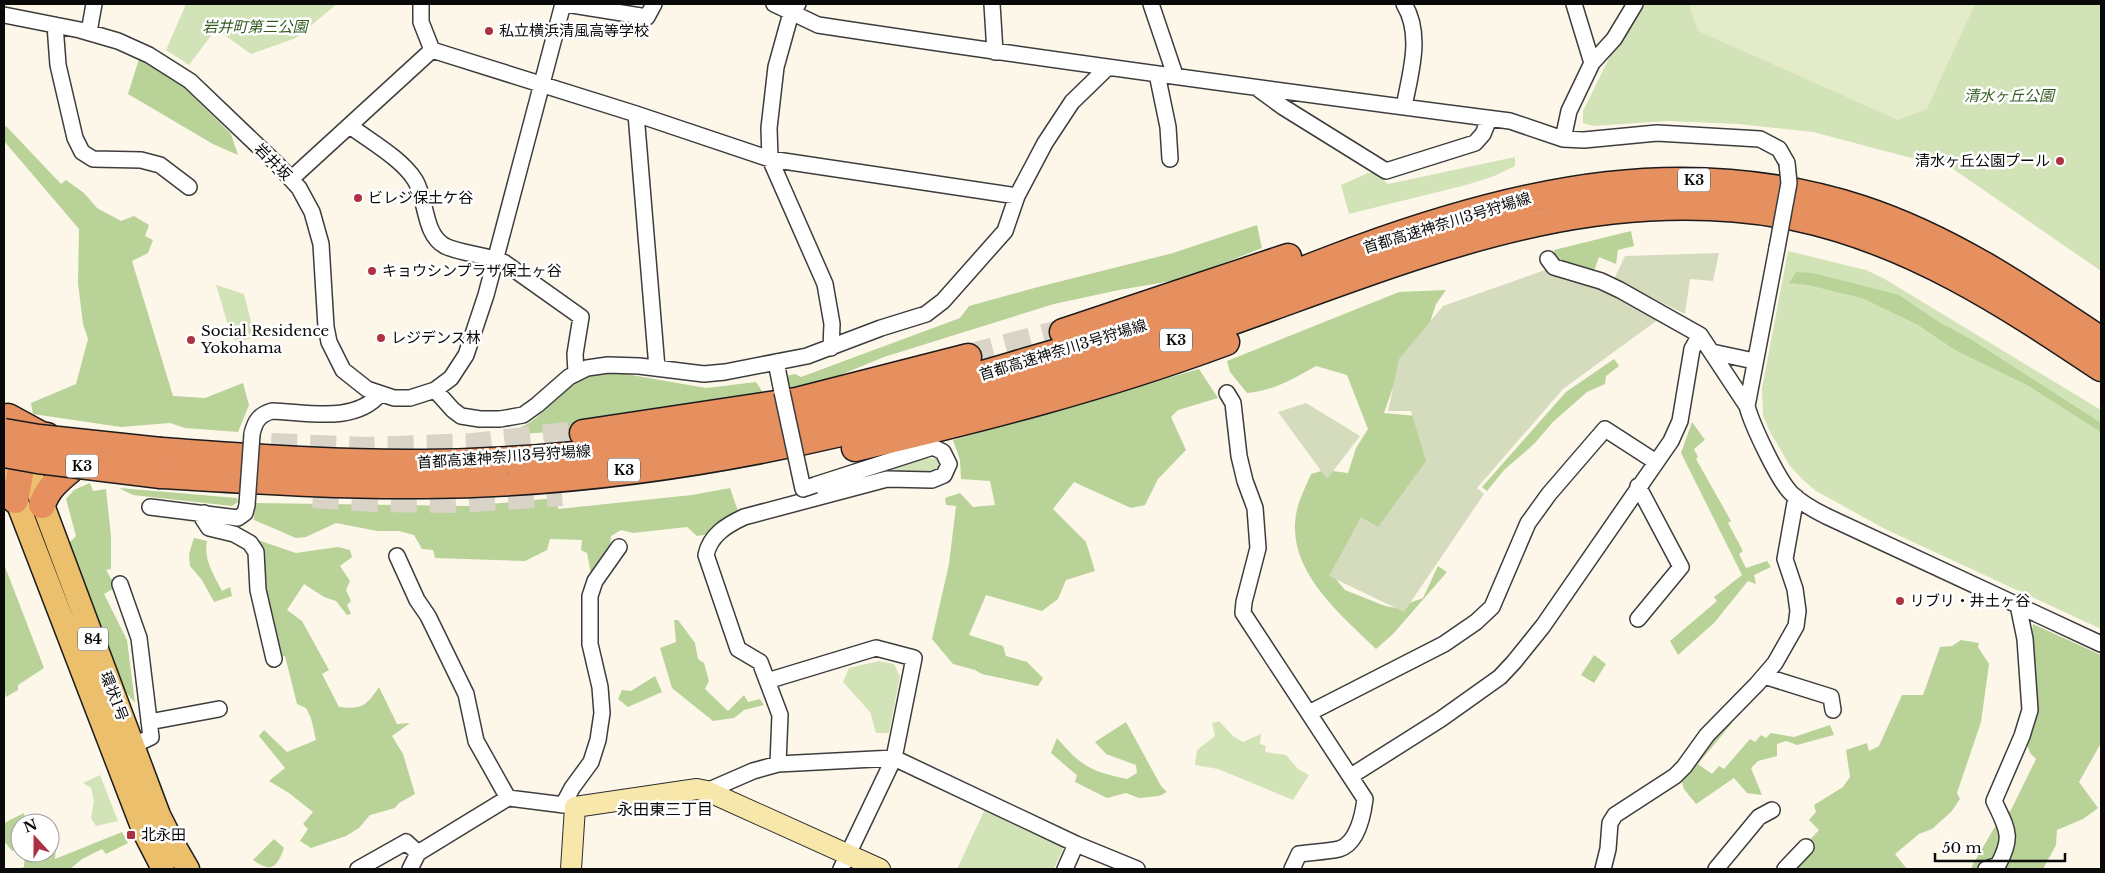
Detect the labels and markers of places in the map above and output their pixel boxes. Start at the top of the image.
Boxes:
place label: 私立横浜清風高等学校 [499,21,649,40]
marker: 私立横浜清風高等学校 [483,25,495,37]
place label: 清水ヶ丘公園プール [1915,151,2050,170]
marker: 清水ヶ丘公園プール [2054,155,2066,167]
place label: ビレジ保土ケ谷 [368,188,473,207]
marker: ビレジ保土ケ谷 [352,192,364,204]
place label: キョウシンプラザ保土ヶ谷 [382,261,562,280]
marker: キョウシンプラザ保土ヶ谷 [366,265,378,277]
place label: Social Residence Yokohama [200,321,329,357]
place label: レジデンス林 [391,328,481,347]
marker: レジデンス林 [375,332,387,344]
marker: Social Residence Yokohama [185,334,197,346]
place label: リブリ・井土ヶ谷 [1910,591,2030,610]
marker: リブリ・井土ヶ谷 [1894,595,1906,607]
place label: 北永田 [141,825,186,844]
marker: 北永田 [125,829,137,841]

